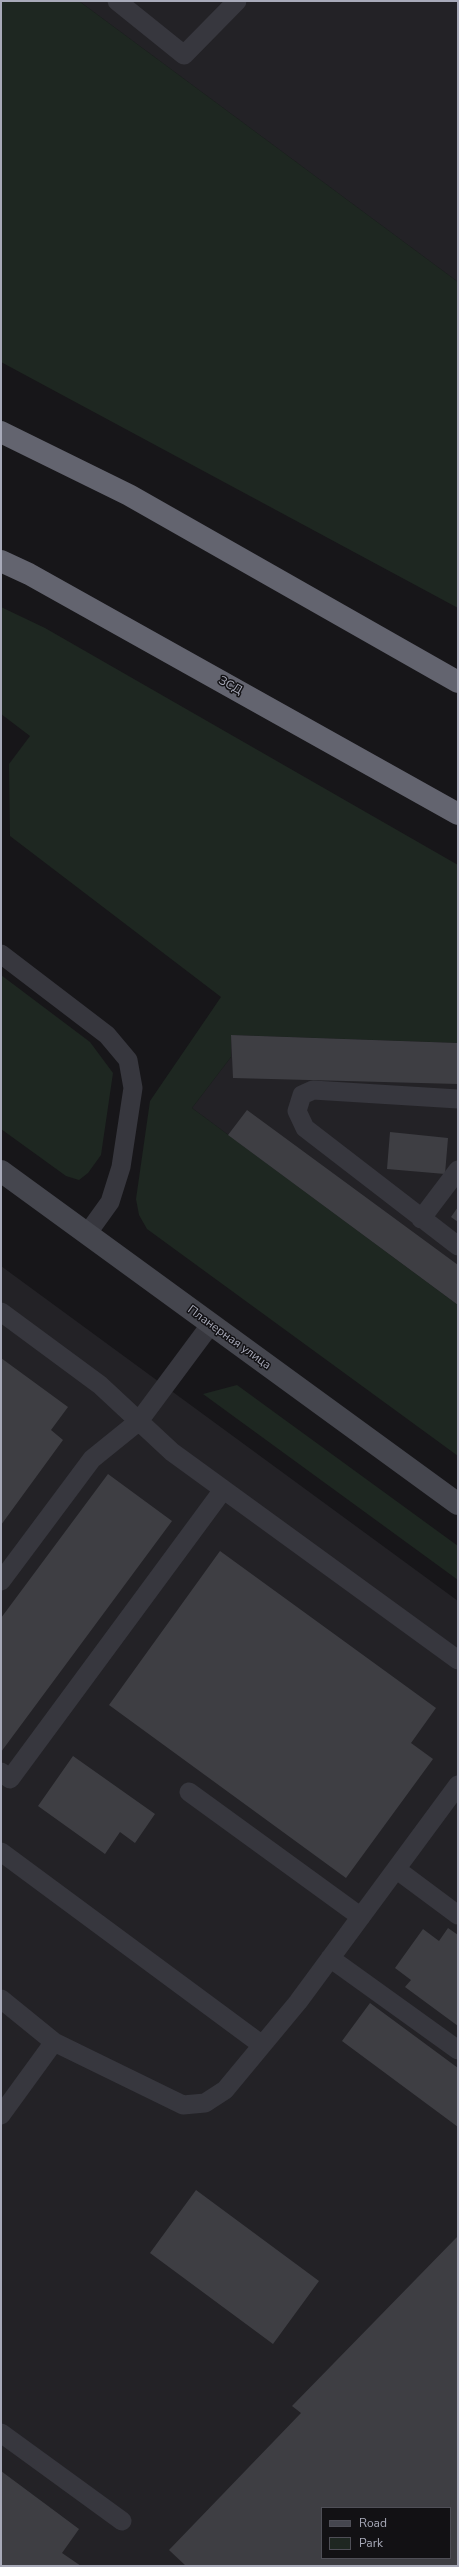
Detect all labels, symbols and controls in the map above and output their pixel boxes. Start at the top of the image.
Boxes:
street label: ЗСД [216,674,244,698]
street label: Планерная улица [184,1303,274,1373]
legend [321,2507,451,2559]
text: Road [359,2515,387,2531]
text: Park [359,2535,383,2551]

